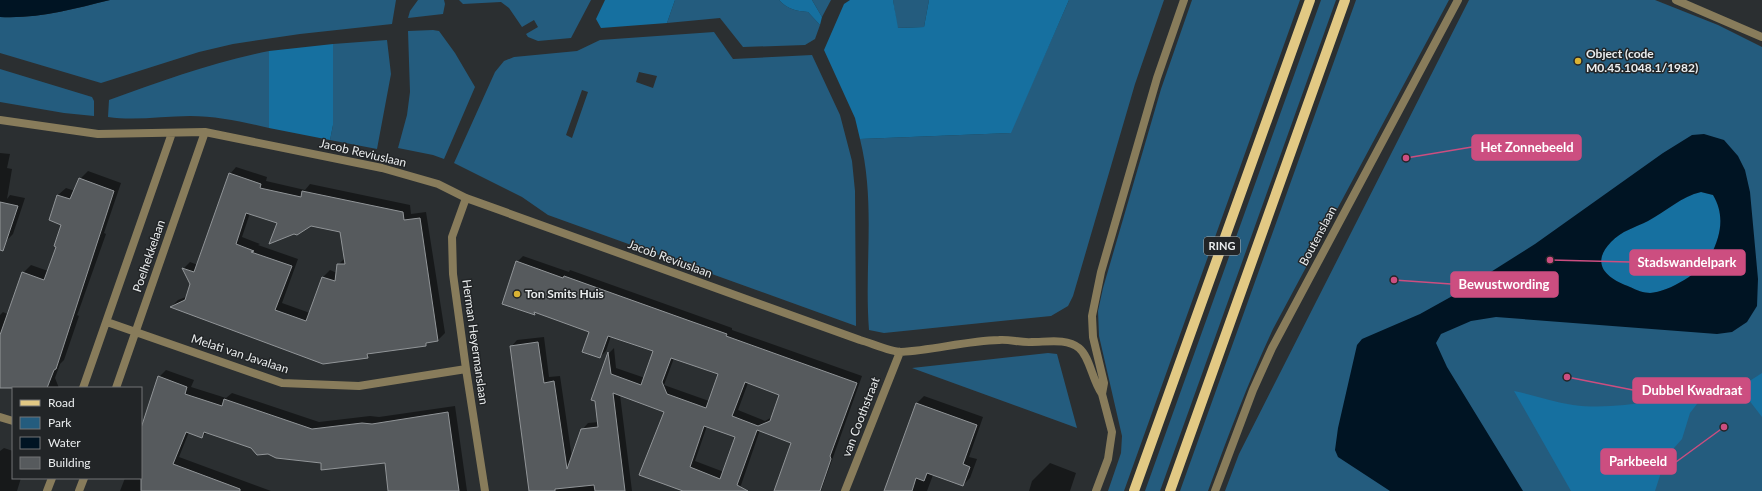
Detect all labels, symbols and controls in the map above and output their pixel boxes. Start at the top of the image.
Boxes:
place label: Object (code M0.45.1048.1/1982) [1586,46,1698,75]
marker: Object (code M0.45.1048.1/1982) [1573,56,1583,66]
street label: Jacob Reviuslaan [318,135,408,170]
callout: Het Zonnebeeld [1472,135,1581,160]
text: Het Zonnebeeld [1480,139,1574,155]
street label: Boutenslaan [1296,203,1339,268]
street label: Poelhekkelaan [129,218,168,294]
street label: Jacob Reviuslaan [626,236,714,281]
road number: RING [1204,237,1240,255]
callout: Stadswandelpark [1630,250,1745,275]
text: Stadswandelpark [1638,254,1737,270]
callout: Bewustwording [1451,272,1558,297]
text: Bewustwording [1459,276,1550,292]
street label: Herman Heyermanslaan [459,278,492,406]
place label: Ton Smits Huis [525,286,604,301]
marker: Ton Smits Huis [512,289,522,299]
street label: Melati van Javalaan [189,331,291,376]
street label: van Coothstraat [838,374,883,459]
callout: Dubbel Kwadraat [1633,378,1750,403]
text: Dubbel Kwadraat [1642,382,1742,398]
legend [12,387,142,479]
text: Road [48,395,75,410]
text: Park [48,415,72,430]
text: Water [48,435,81,450]
callout: Parkbeeld [1601,449,1676,474]
text: Parkbeeld [1609,453,1667,469]
text: Building [48,455,91,470]

